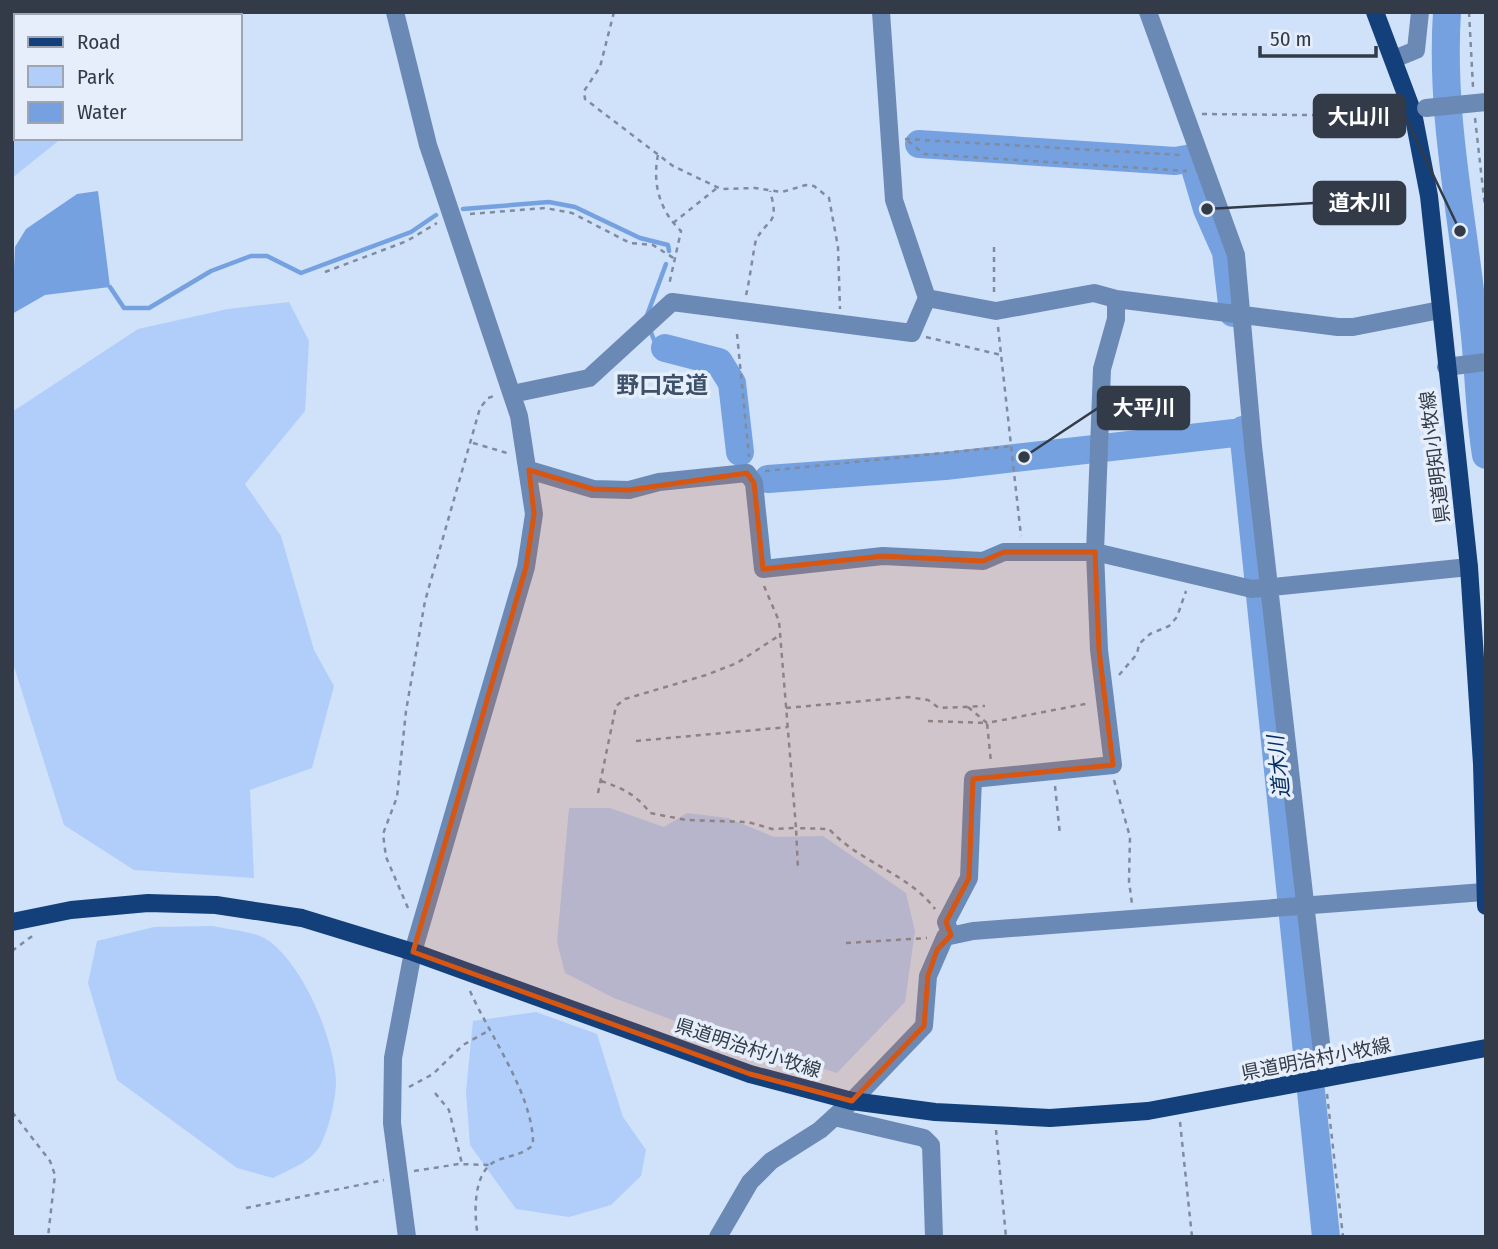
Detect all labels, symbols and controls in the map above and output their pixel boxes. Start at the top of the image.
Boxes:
legend [14,14,242,140]
scale bar [1260,14,1376,58]
text: 50 m [1270,26,1312,52]
text: Road [77,29,121,55]
text: Park [77,64,115,90]
callout: 大山川 [1314,95,1405,137]
text: Water [77,99,127,125]
text: 大山川 [1328,104,1391,130]
callout: 道木川 [1314,182,1405,224]
text: 道木川 [1329,190,1392,216]
district label: 野口定道 [616,371,708,399]
callout: 大平川 [1098,387,1189,429]
street label: 県道明知小牧線 [1415,390,1455,524]
text: 大平川 [1113,395,1176,421]
water label: 道木川 [1263,732,1295,800]
street label: 県道明治村小牧線 [672,1014,824,1082]
street label: 県道明治村小牧線 [1239,1033,1393,1085]

